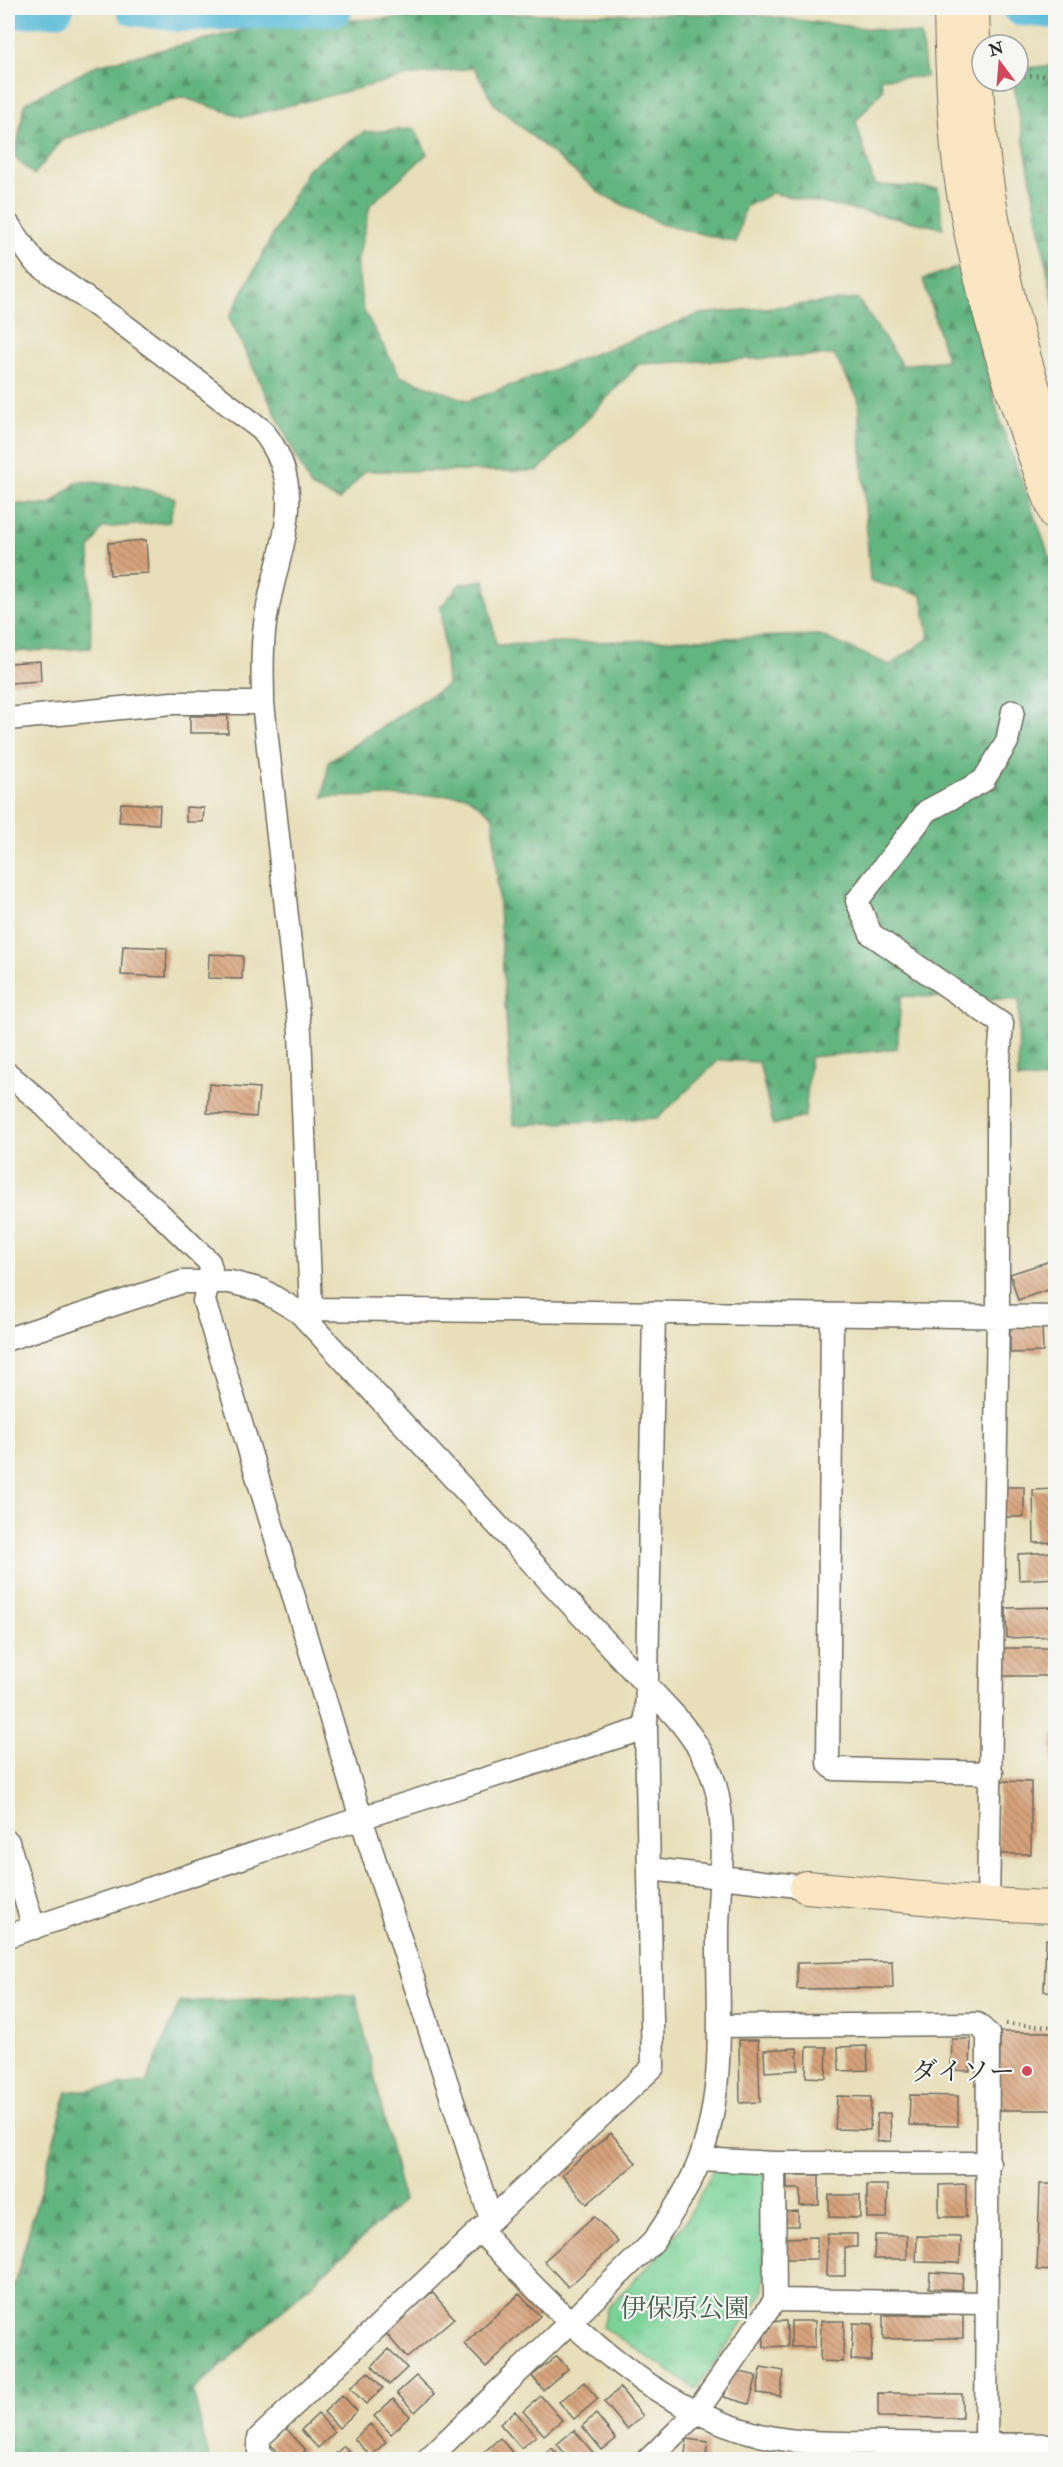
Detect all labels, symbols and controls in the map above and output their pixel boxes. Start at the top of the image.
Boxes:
north arrow [970,33,1030,93]
text: N [986,38,1006,61]
place label: ダイソー [912,2056,1015,2088]
marker: ダイソー [1020,2064,1034,2078]
park label: 伊保原公園 [620,2293,750,2325]

